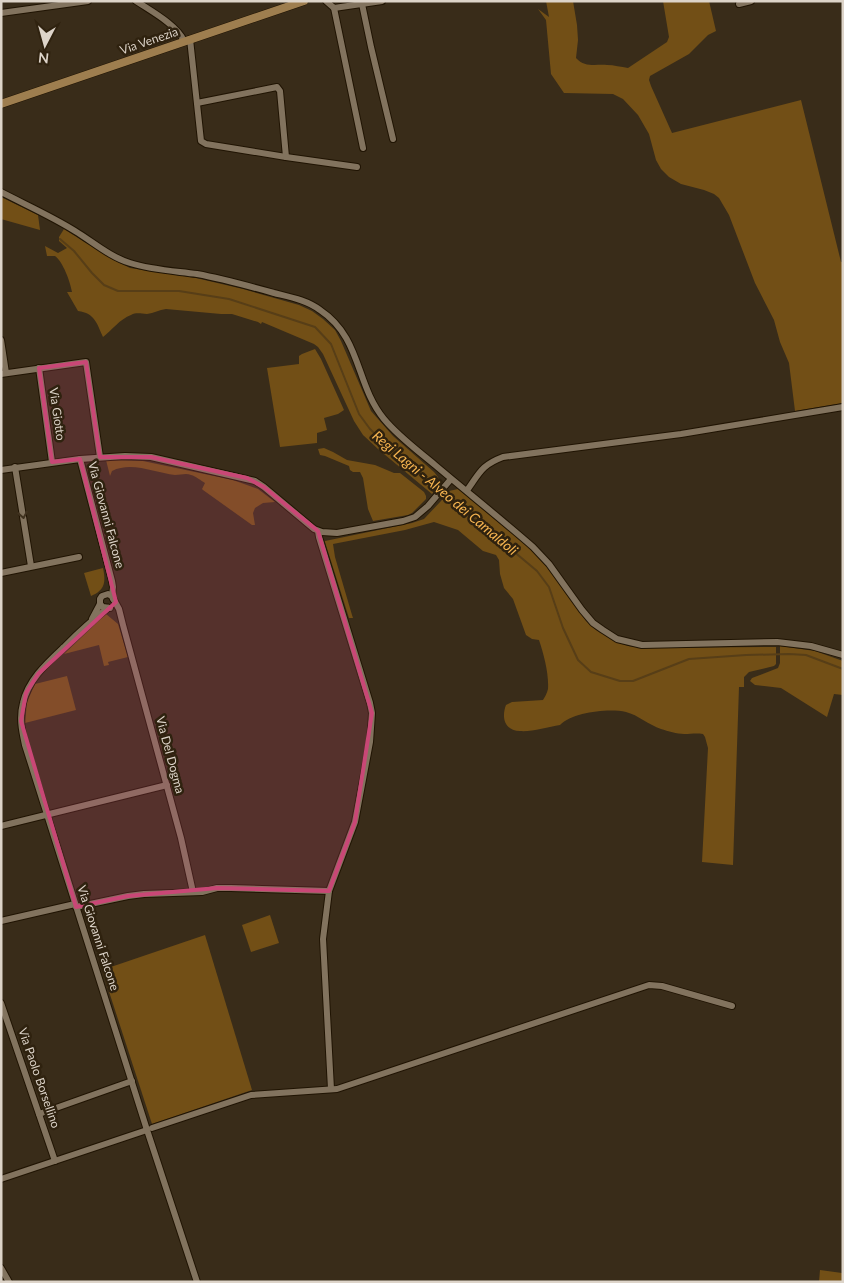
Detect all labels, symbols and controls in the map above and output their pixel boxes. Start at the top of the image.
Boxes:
north arrow [20,20,70,70]
street label: Via Venezia [118,24,180,57]
text: N [37,49,50,67]
street label: Via Giotto [46,386,69,442]
water label: Regi Lagni - Alveo dei Camaldoli [369,427,522,559]
street label: Via Giovanni Falcone [85,460,128,570]
one-way arrow [17,511,27,520]
street label: Via Del Dogma [153,715,188,795]
street label: Via Giovanni Falcone [74,883,123,992]
street label: Via Paolo Borsellino [15,1026,64,1130]

